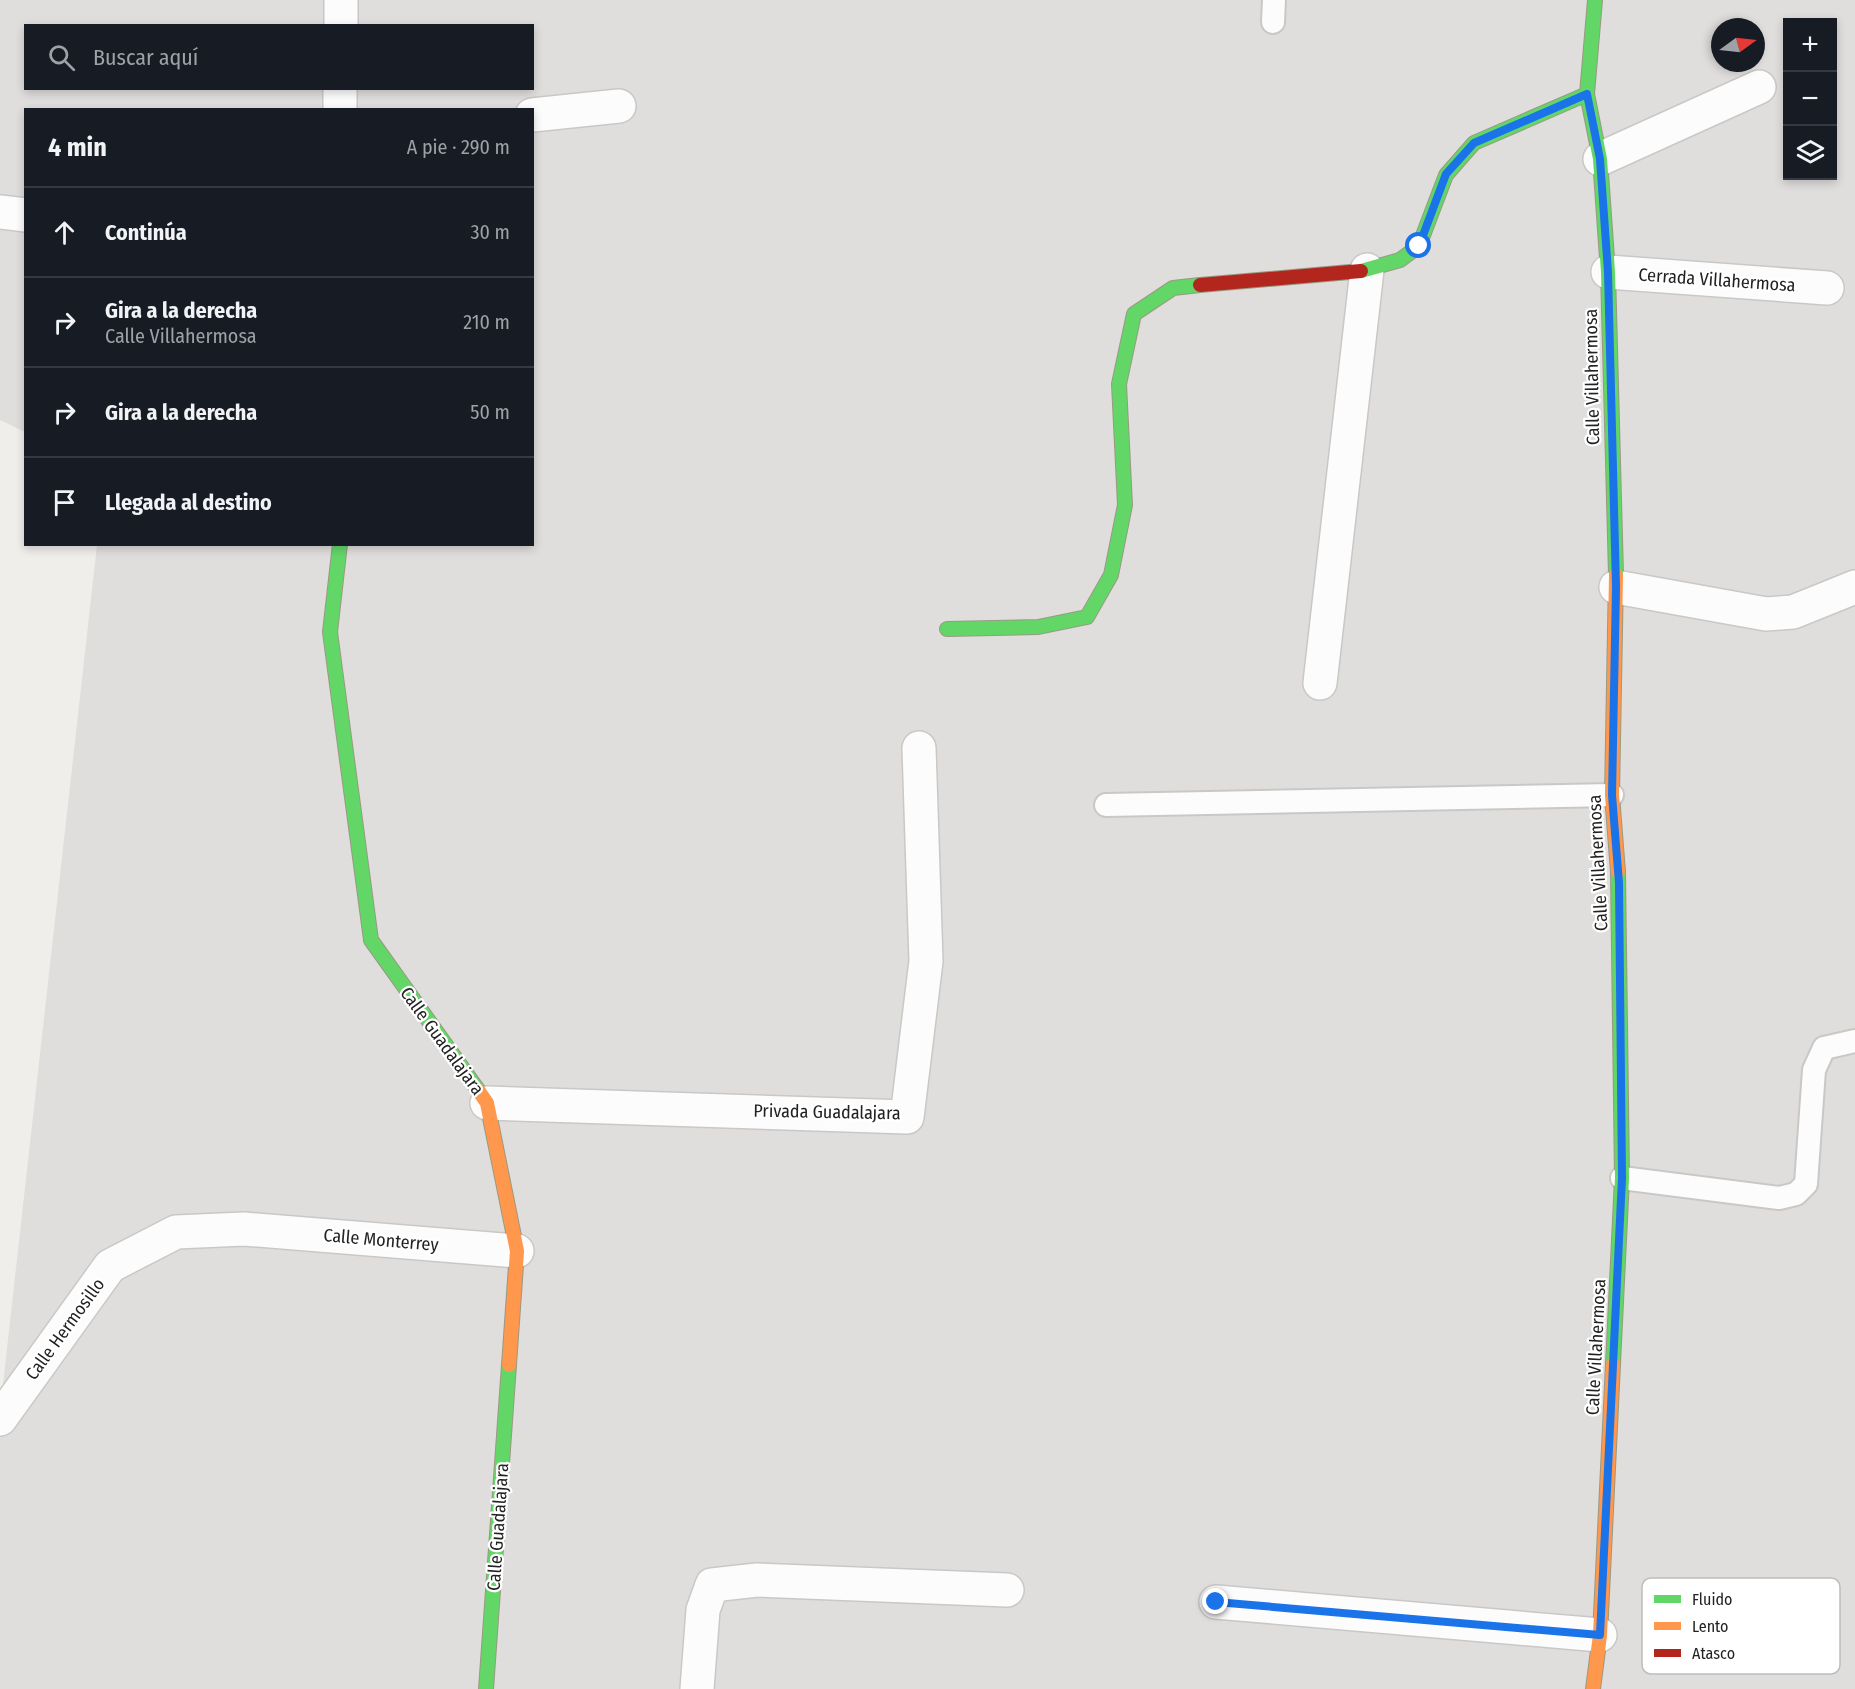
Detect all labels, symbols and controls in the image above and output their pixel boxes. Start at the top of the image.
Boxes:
north arrow [1711,18,1765,72]
map controls [1783,18,1837,180]
button: + [1783,18,1837,72]
search box [24,24,534,90]
icon: search [45,41,78,74]
text: Buscar aquí [93,44,198,71]
button: − [1783,72,1837,126]
button: layers [1783,126,1837,180]
text: 4 min [48,132,107,163]
text: A pie · 290 m [407,135,510,159]
icon: ahead [48,216,81,249]
text: Continúa [105,219,187,246]
text: 30 m [470,220,510,244]
route start [1405,232,1431,258]
street label: Cerrada Villahermosa [1638,264,1796,296]
text: Gira a la derecha [105,297,257,324]
icon: right [48,306,81,339]
street label: Calle Villahermosa [1580,308,1604,445]
text: 210 m [463,310,510,334]
text: Calle Villahermosa [105,324,257,348]
icon: right [48,396,81,429]
text: Gira a la derecha [105,399,257,426]
text: 50 m [470,400,510,424]
icon: arrive [48,486,81,519]
text: Llegada al destino [105,489,272,516]
street label: Calle Villahermosa [1583,794,1613,932]
street label: Calle Guadalajara [395,983,489,1099]
street label: Privada Guadalajara [753,1100,901,1124]
street label: Calle Monterrey [323,1224,439,1256]
street label: Calle Hermosillo [21,1274,109,1384]
street label: Calle Villahermosa [1581,1278,1611,1416]
street label: Calle Guadalajara [483,1462,513,1592]
legend [1642,1578,1840,1674]
route end [1202,1588,1228,1614]
text: Fluido [1692,1590,1732,1609]
text: Lento [1692,1617,1728,1636]
text: Atasco [1692,1644,1735,1663]

